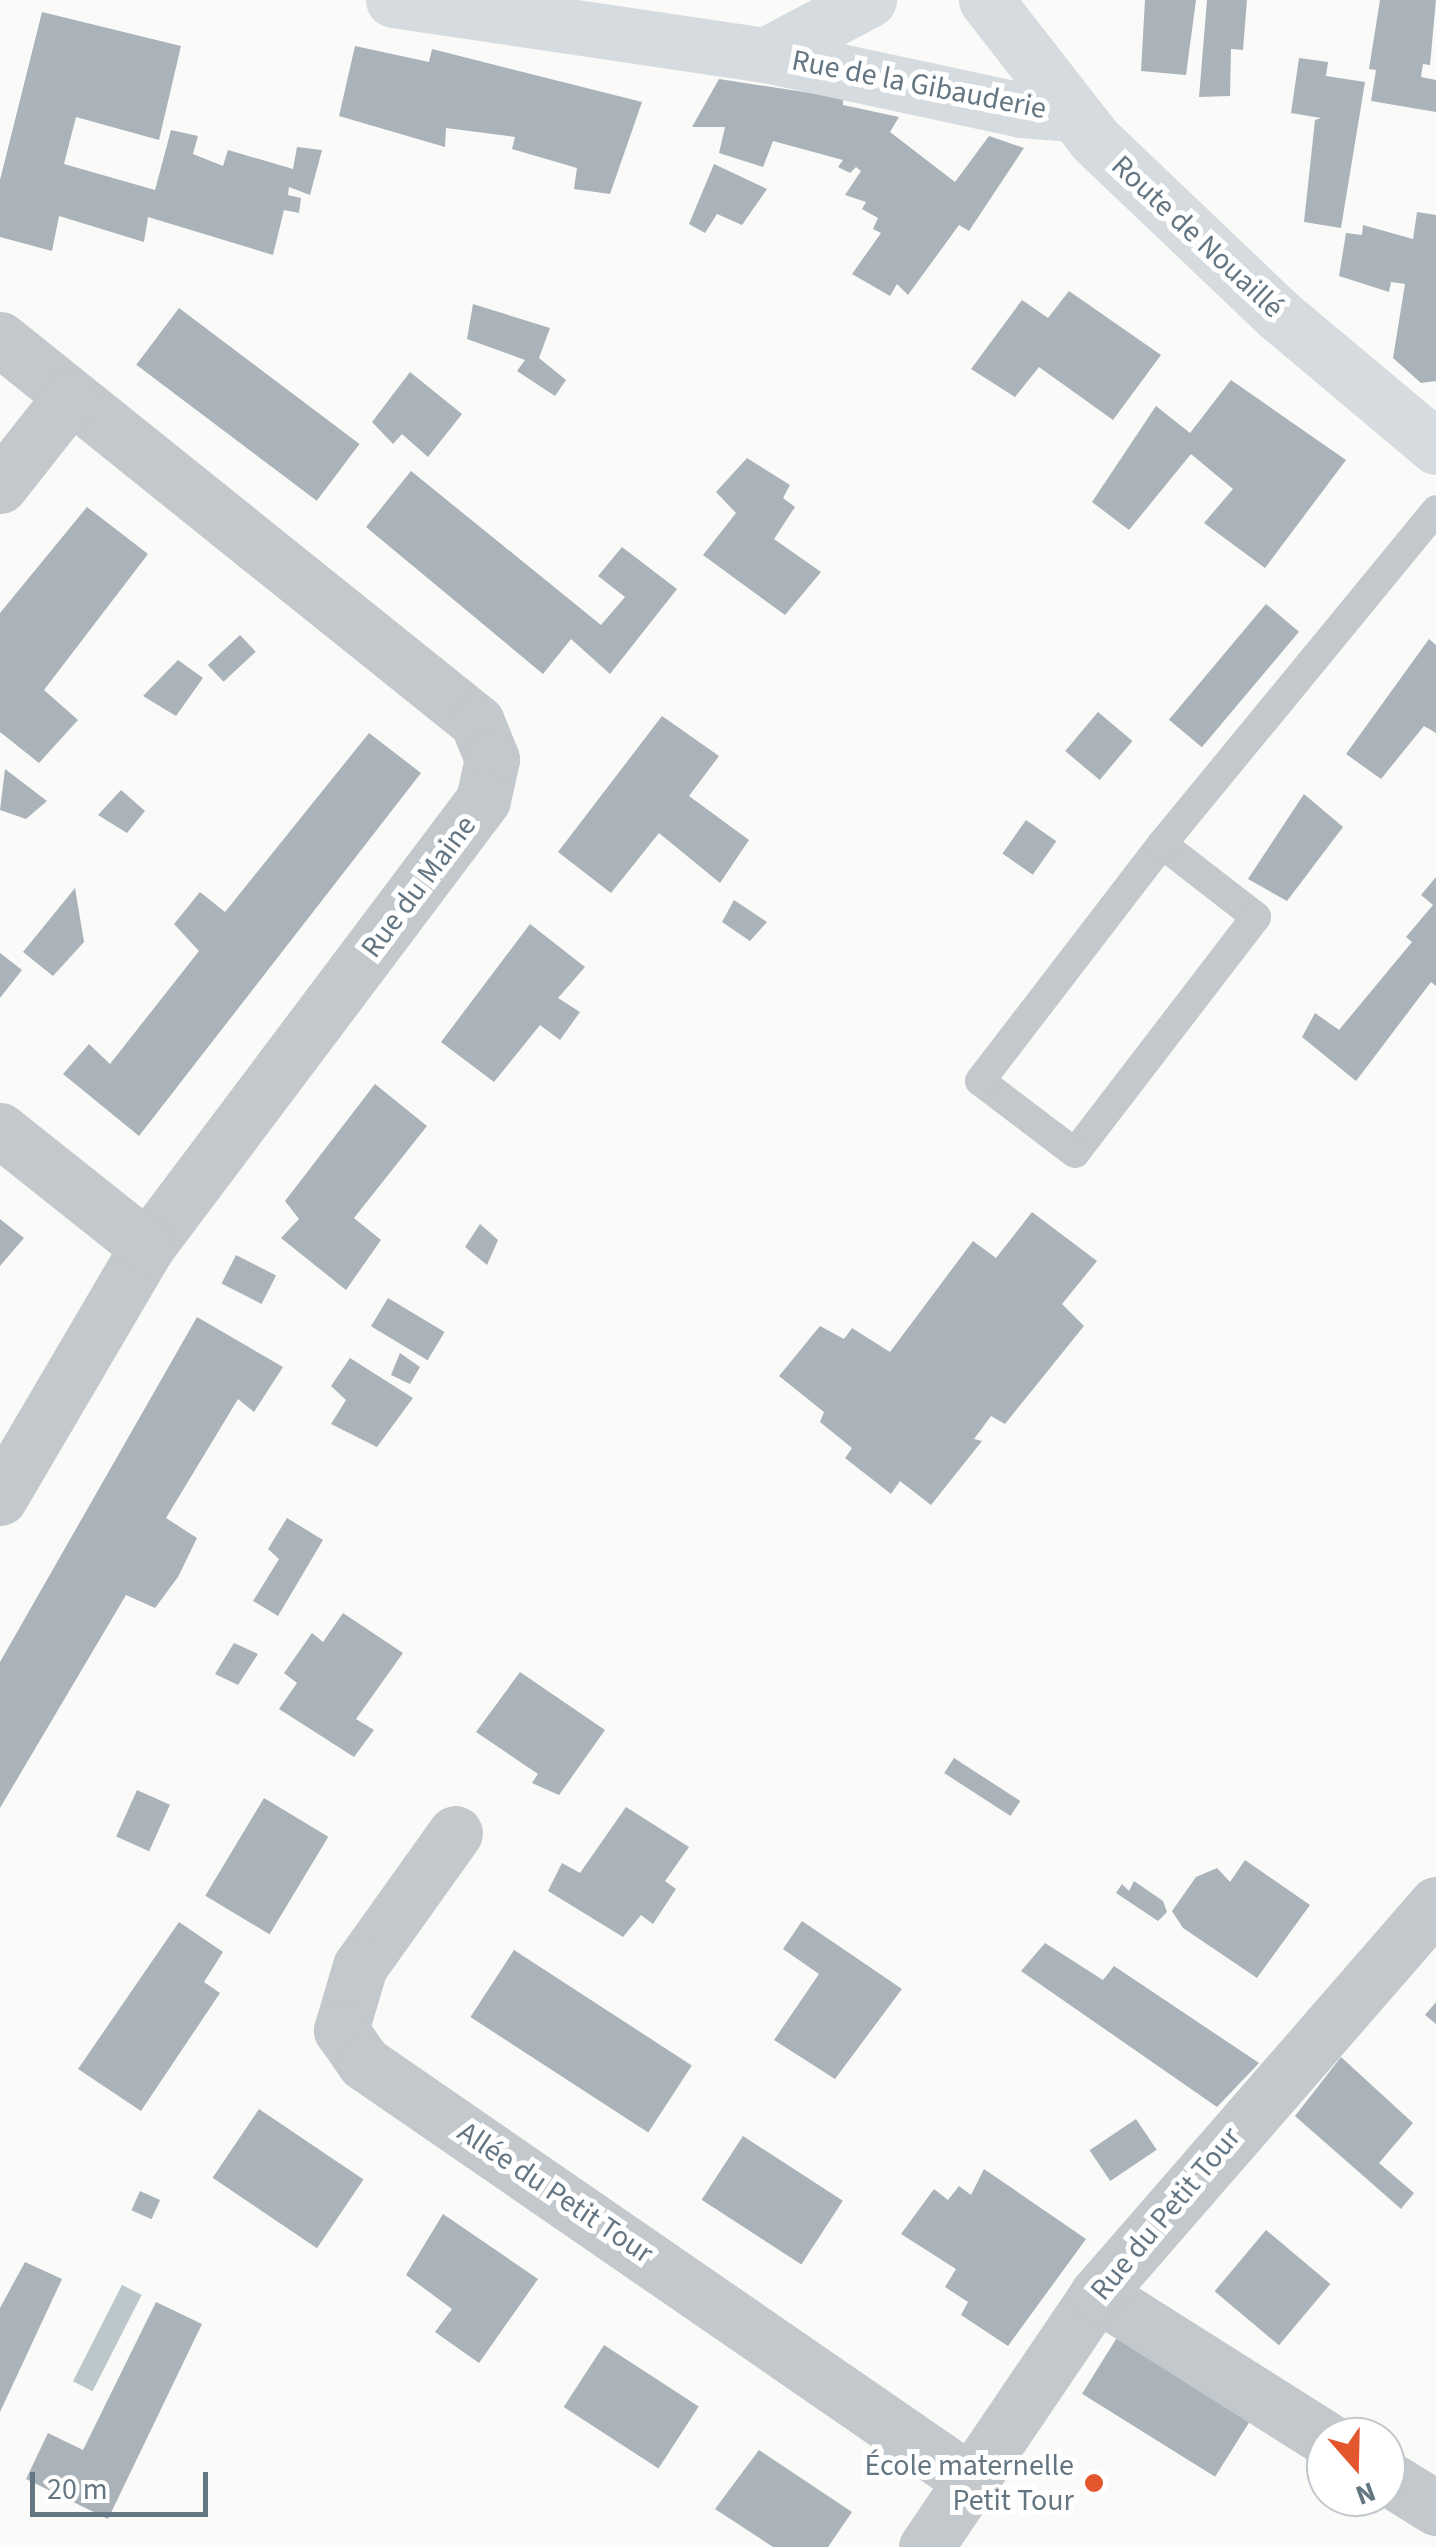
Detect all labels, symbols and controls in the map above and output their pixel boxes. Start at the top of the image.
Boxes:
street label: Rue de la Gibauderie [789,43,1049,127]
street label: Route de Nouaillé [1103,148,1291,326]
street label: Rue du Maine [354,809,484,965]
street label: Allée du Petit Tour [450,2114,660,2272]
street label: Rue du Petit Tour [1083,2120,1249,2308]
north arrow [1306,2417,1406,2517]
place label: École maternelle Petit Tour [865,2448,1074,2518]
scale bar [35,2452,212,2514]
text: 20 m [47,2468,108,2511]
text: N [1350,2471,1381,2515]
marker: École maternelle Petit Tour [1083,2472,1105,2494]

